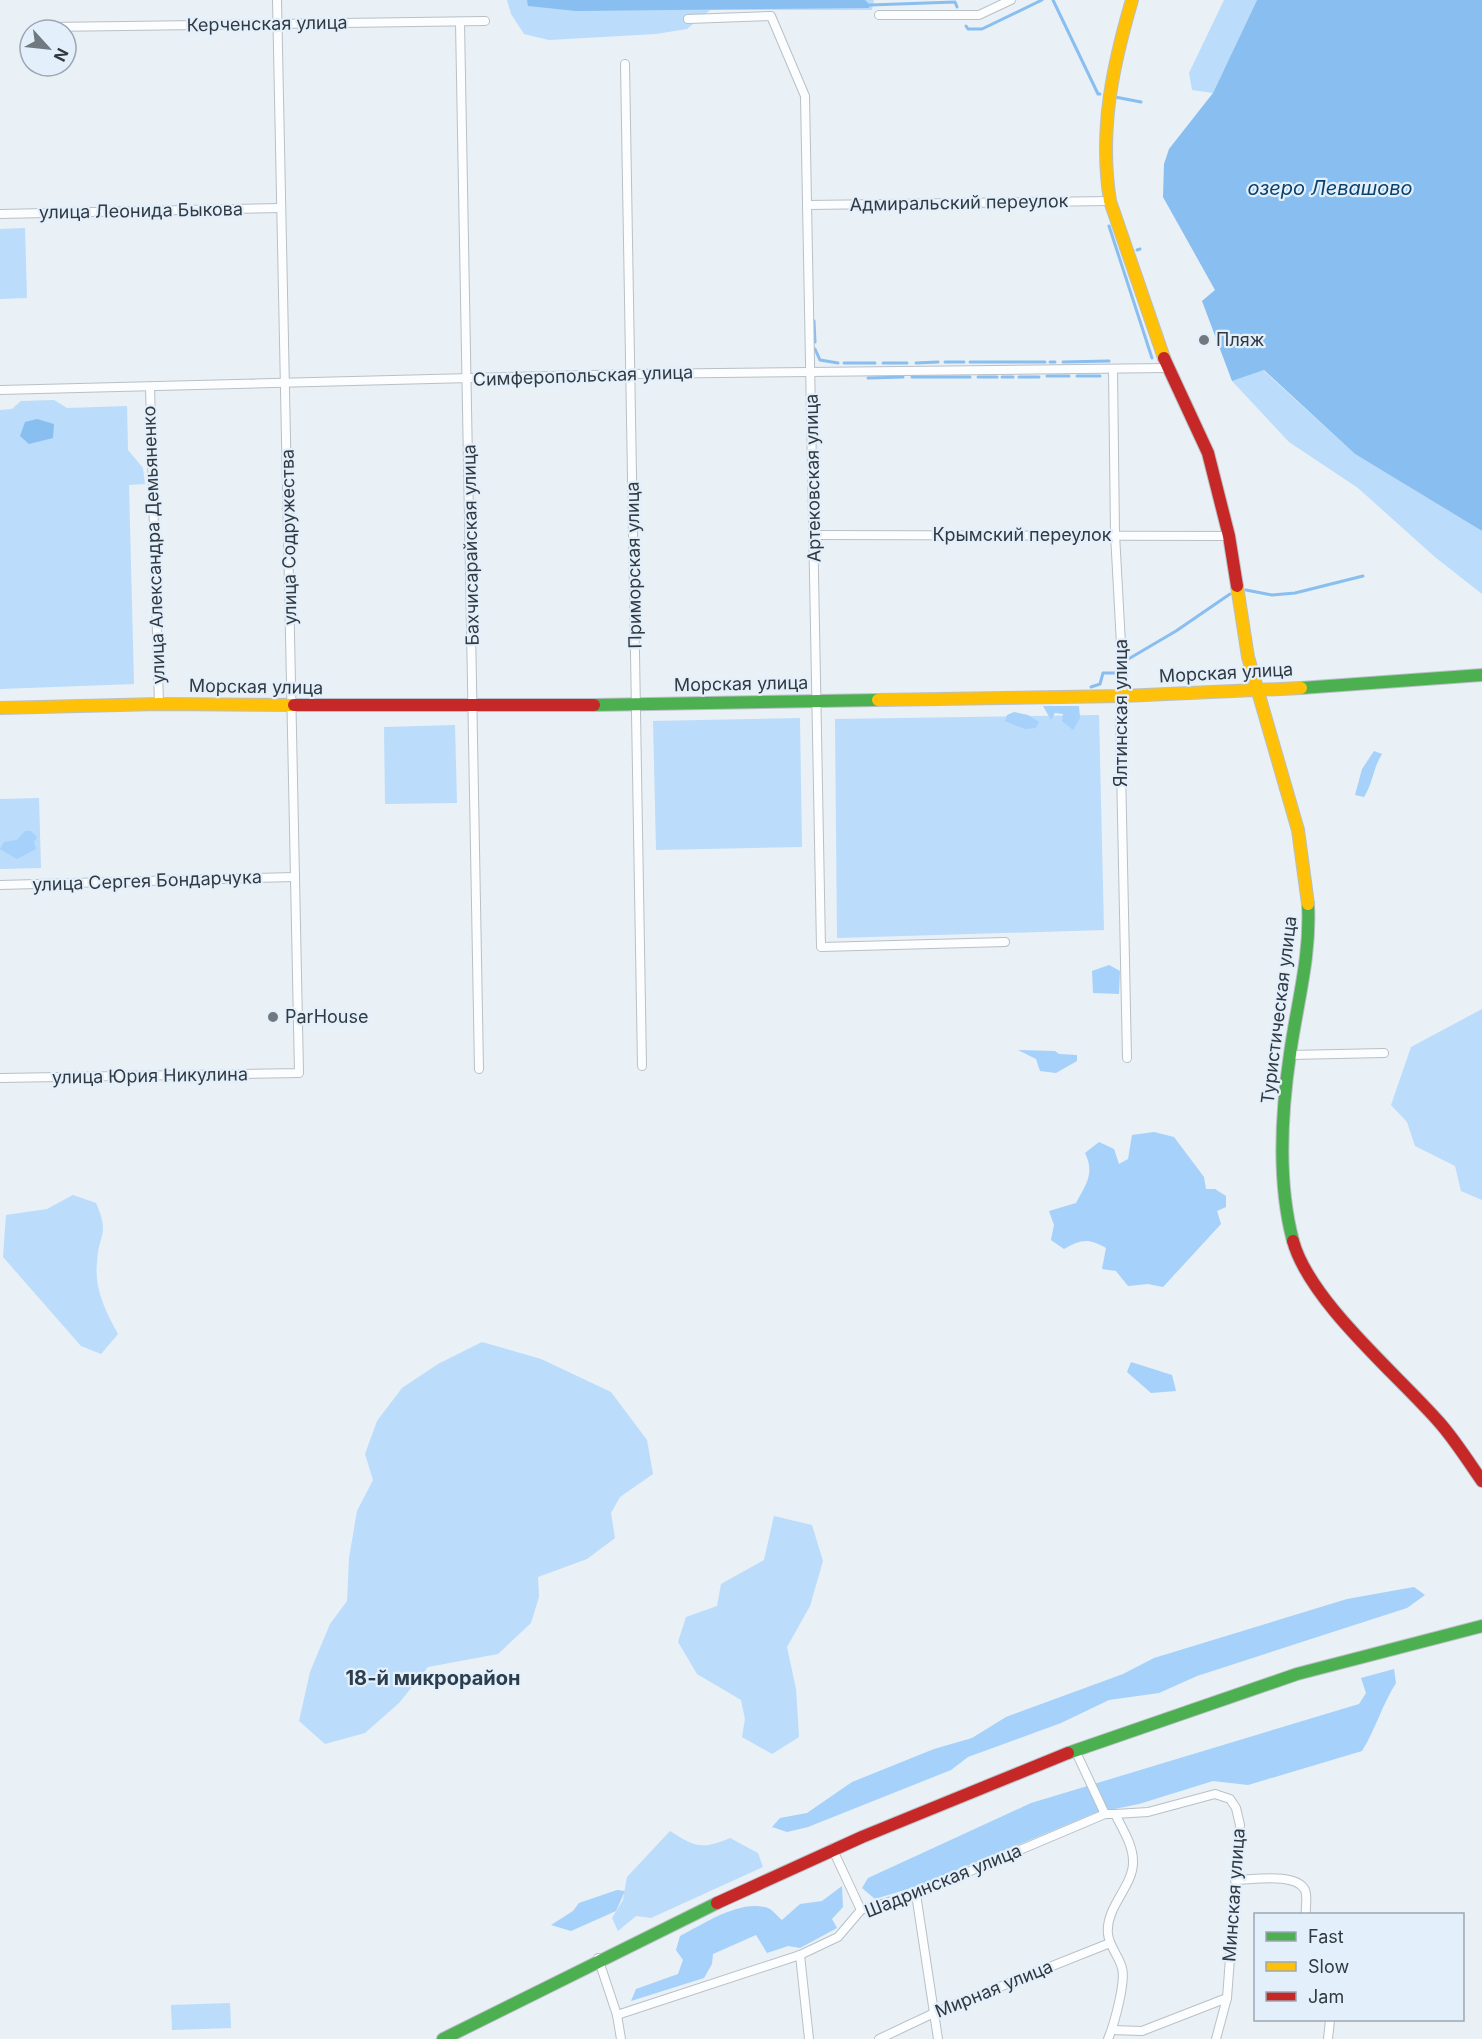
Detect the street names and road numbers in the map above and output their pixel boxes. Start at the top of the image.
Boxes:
street label: Керченская улица [186,12,348,35]
street label: Адмиральский переулок [849,190,1069,215]
street label: улица Леонида Быкова [39,198,243,223]
street label: Симферопольская улица [472,361,694,390]
street label: Артековская улица [801,394,824,563]
street label: улица Александра Демьяненко [138,405,169,685]
street label: Бахчисарайская улица [458,444,483,646]
street label: улица Содружества [276,449,301,625]
street label: Приморская улица [622,481,645,649]
street label: Крымский переулок [932,524,1112,545]
street label: Ялтинская улица [1110,639,1131,787]
street label: Морская улица [1158,658,1294,687]
street label: Морская улица [674,672,808,695]
street label: Морская улица [189,675,323,698]
street label: улица Сергея Бондарчука [32,866,262,895]
street label: Туристическая улица [1257,915,1300,1105]
street label: улица Юрия Никулина [52,1063,248,1088]
street label: Минская улица [1218,1827,1249,1962]
street label: Шадринская улица [861,1839,1024,1922]
street label: Мирная улица [932,1955,1056,2022]

